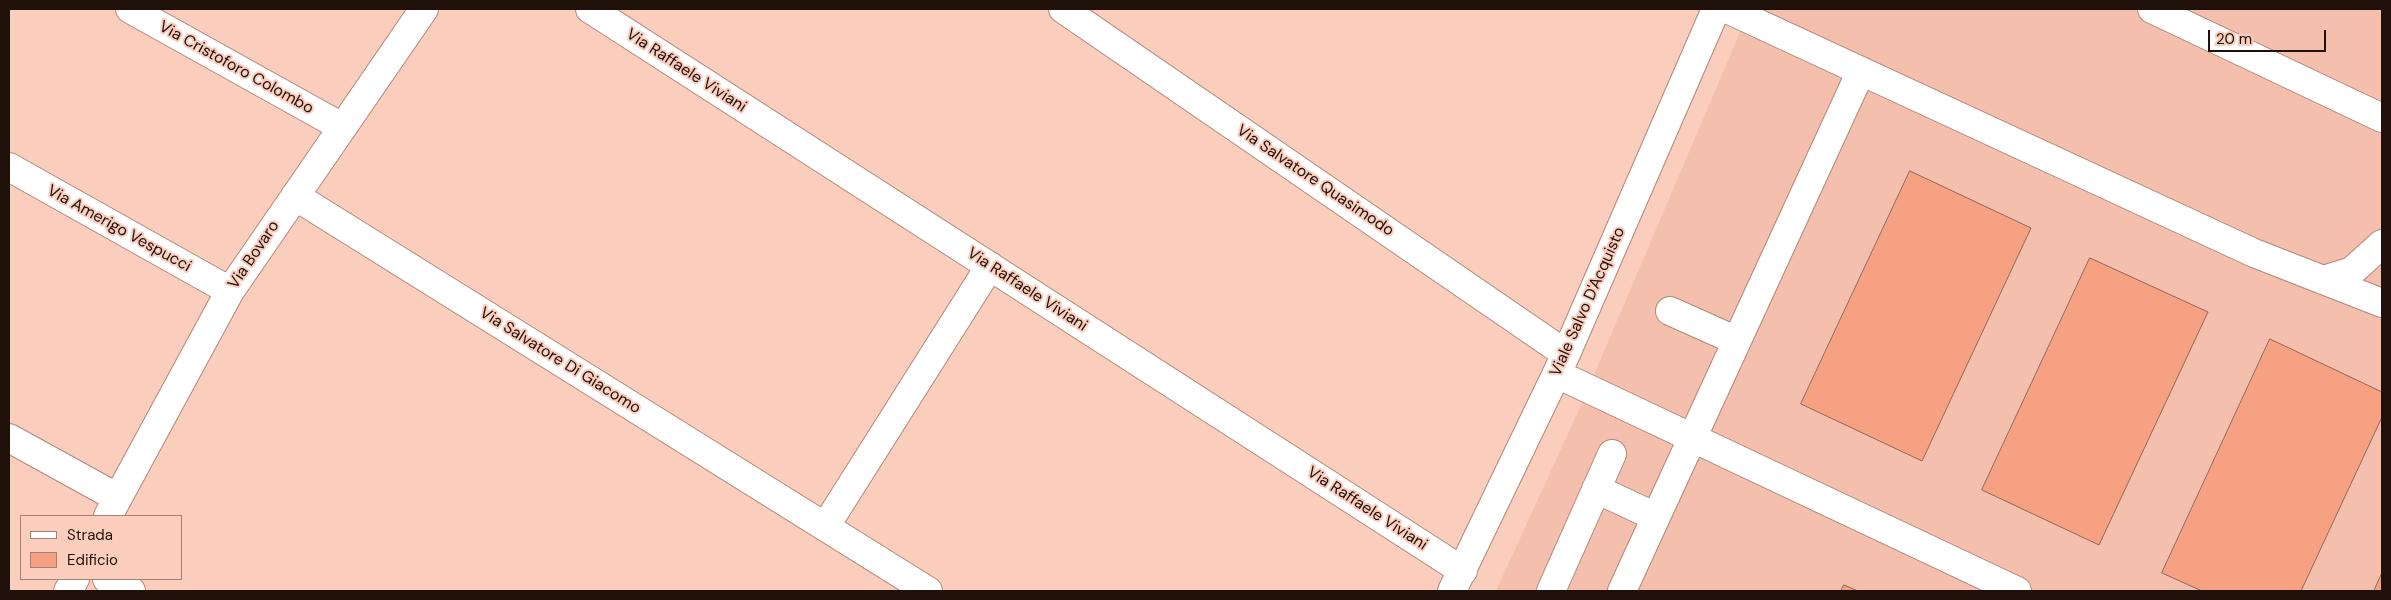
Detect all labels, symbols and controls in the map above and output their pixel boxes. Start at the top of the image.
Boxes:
street label: Via Cristoforo Colombo [155,17,317,119]
scale bar [2211,20,2328,52]
street label: Via Raffaele Viviani [622,25,750,117]
text: 20 m [2216,29,2252,49]
street label: Via Salvatore Quasimodo [1233,121,1397,241]
street label: Via Amerigo Vespucci [44,181,194,277]
street label: Via Bovaro [224,217,284,293]
street label: Viale Salvo D'Acquisto [1546,224,1630,380]
street label: Via Raffaele Viviani [963,244,1091,336]
street label: Via Salvatore Di Giacomo [476,304,644,418]
street label: Via Raffaele Viviani [1303,463,1431,555]
legend [20,515,182,580]
text: Strada [67,525,113,545]
text: Edificio [67,550,118,570]

